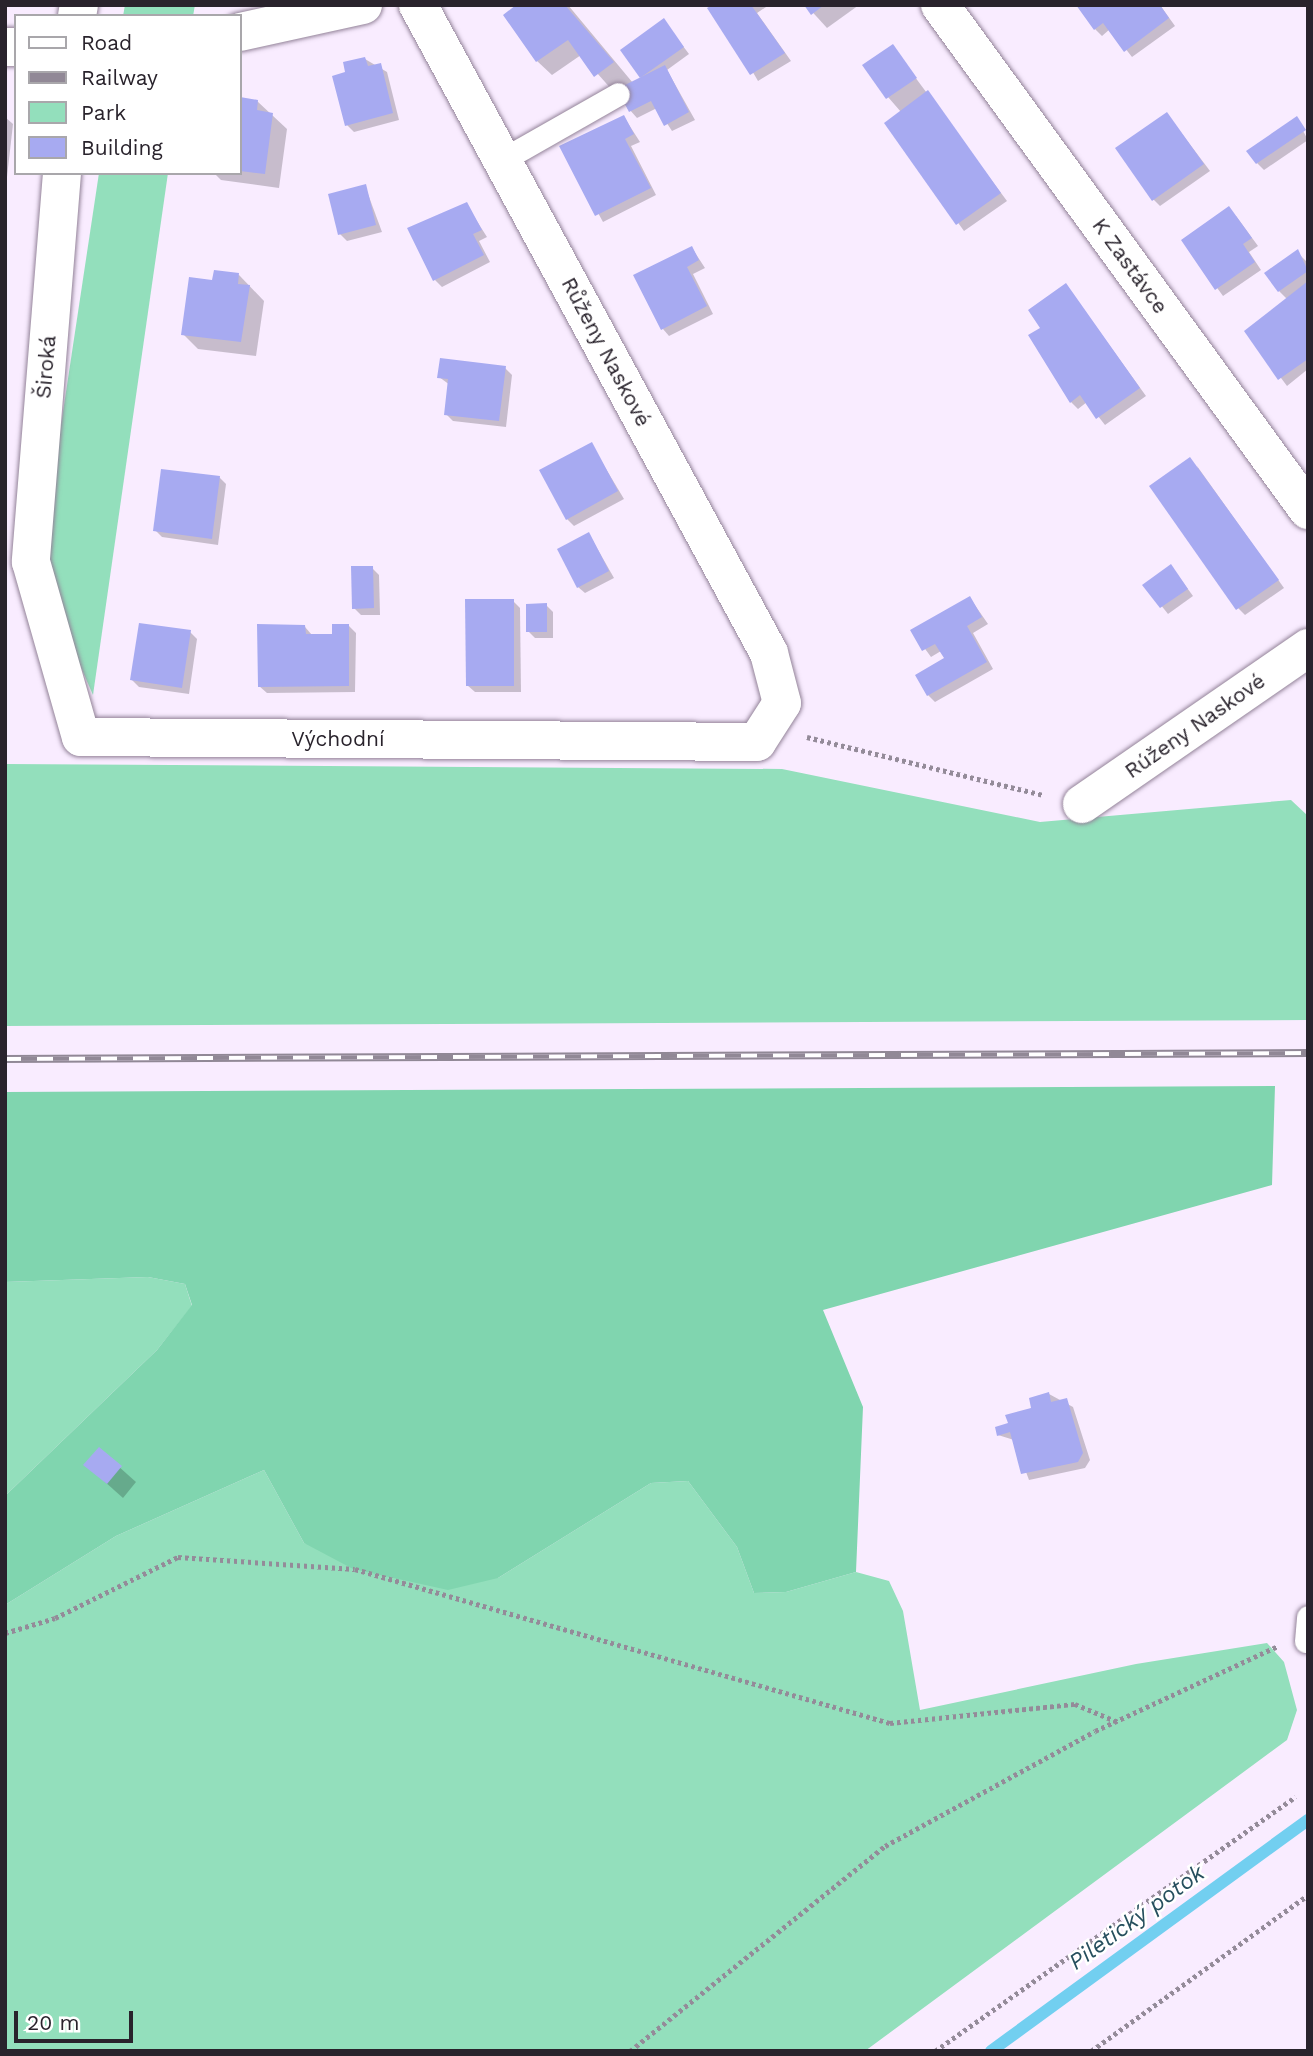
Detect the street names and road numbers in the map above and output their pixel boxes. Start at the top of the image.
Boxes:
street label: K Zastávce [1087,213,1173,319]
street label: Růženy Naskové [556,273,656,431]
street label: Široká [31,334,61,400]
street label: Rúženy Naskové [1120,668,1270,784]
street label: Východní [291,726,385,752]

